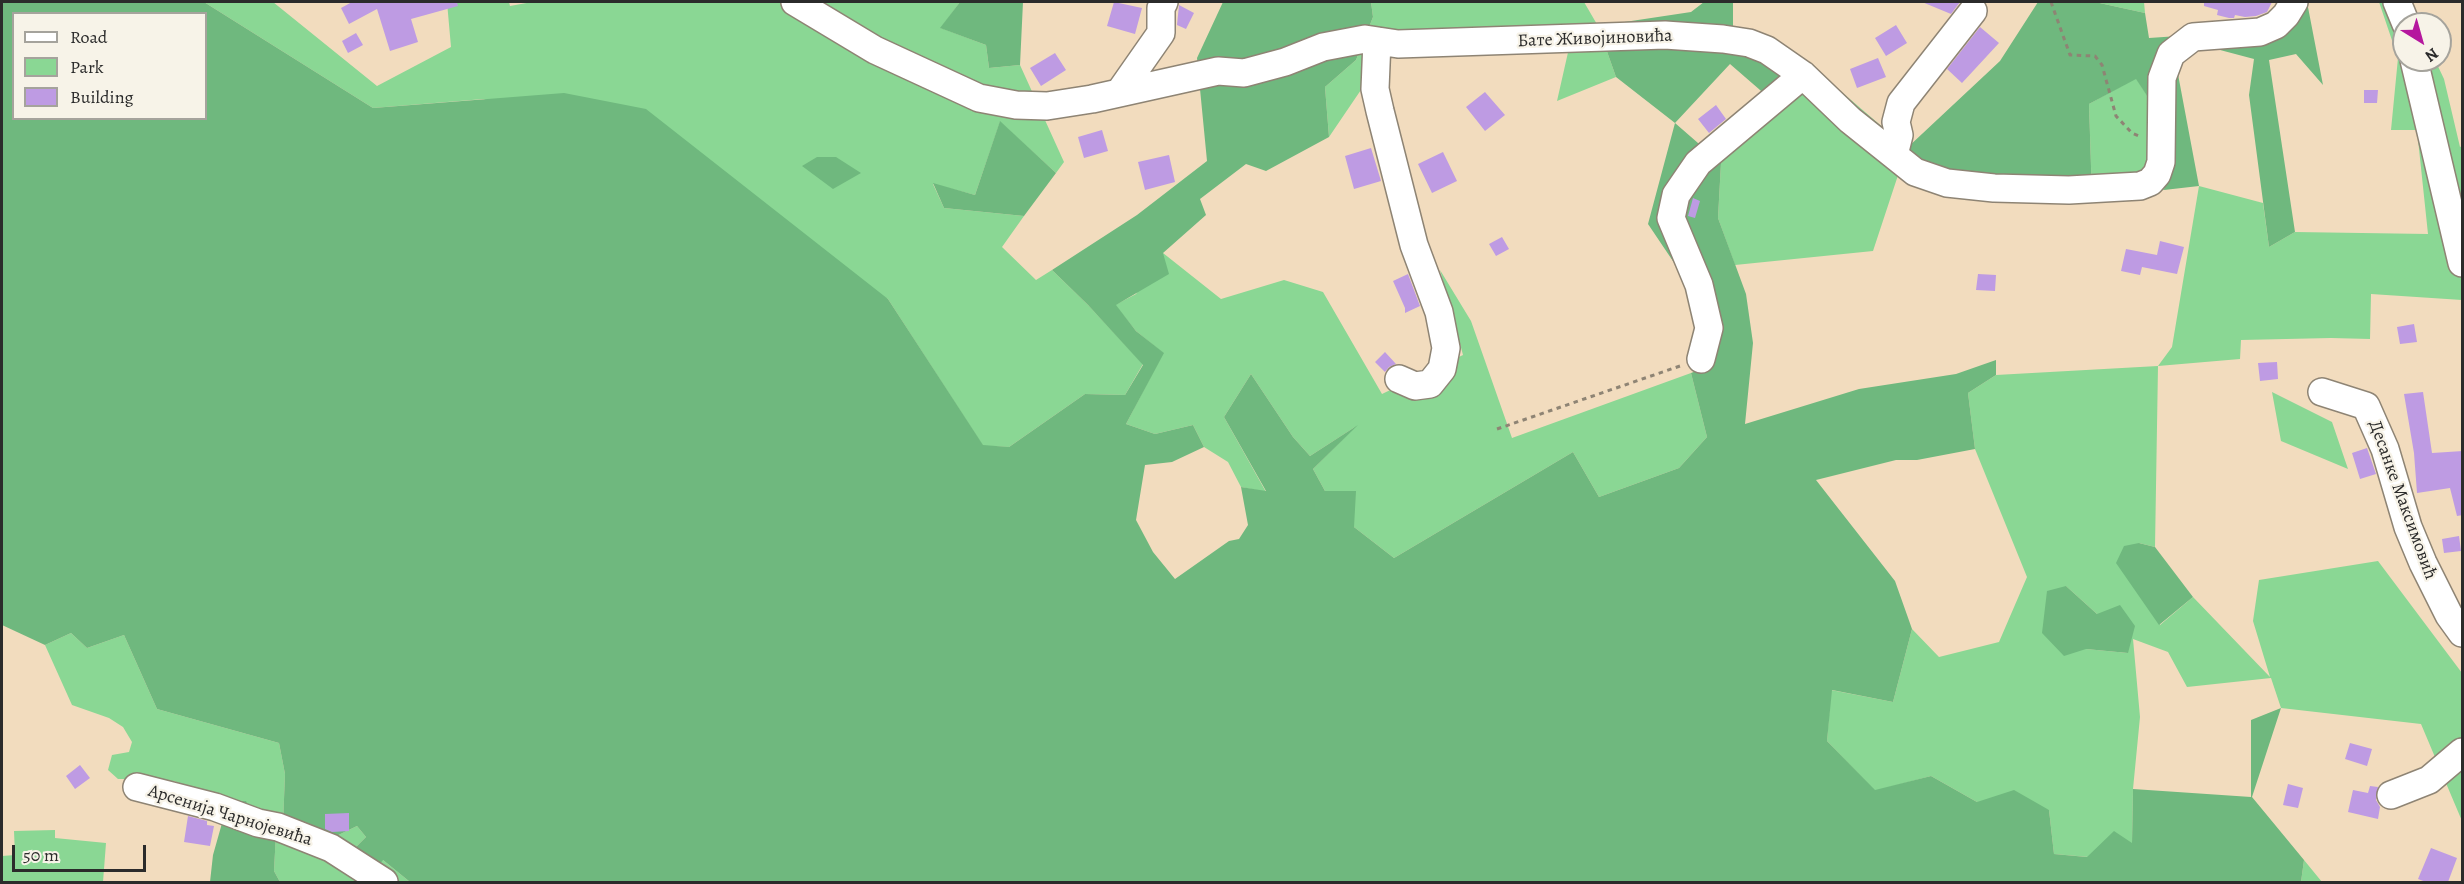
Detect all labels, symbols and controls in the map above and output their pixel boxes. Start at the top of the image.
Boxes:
legend [12,12,207,120]
north arrow [2392,12,2452,72]
text: Road [70,25,107,49]
street label: Бате Живојиновића [1517,26,1673,52]
text: N [2420,42,2443,67]
text: Park [70,55,104,79]
text: Building [70,85,134,109]
street label: Десанке Максимовић [2363,418,2441,582]
street label: Арсенија Чарнојевића [145,781,315,851]
scale bar [15,833,148,871]
text: 50 m [23,843,59,867]

